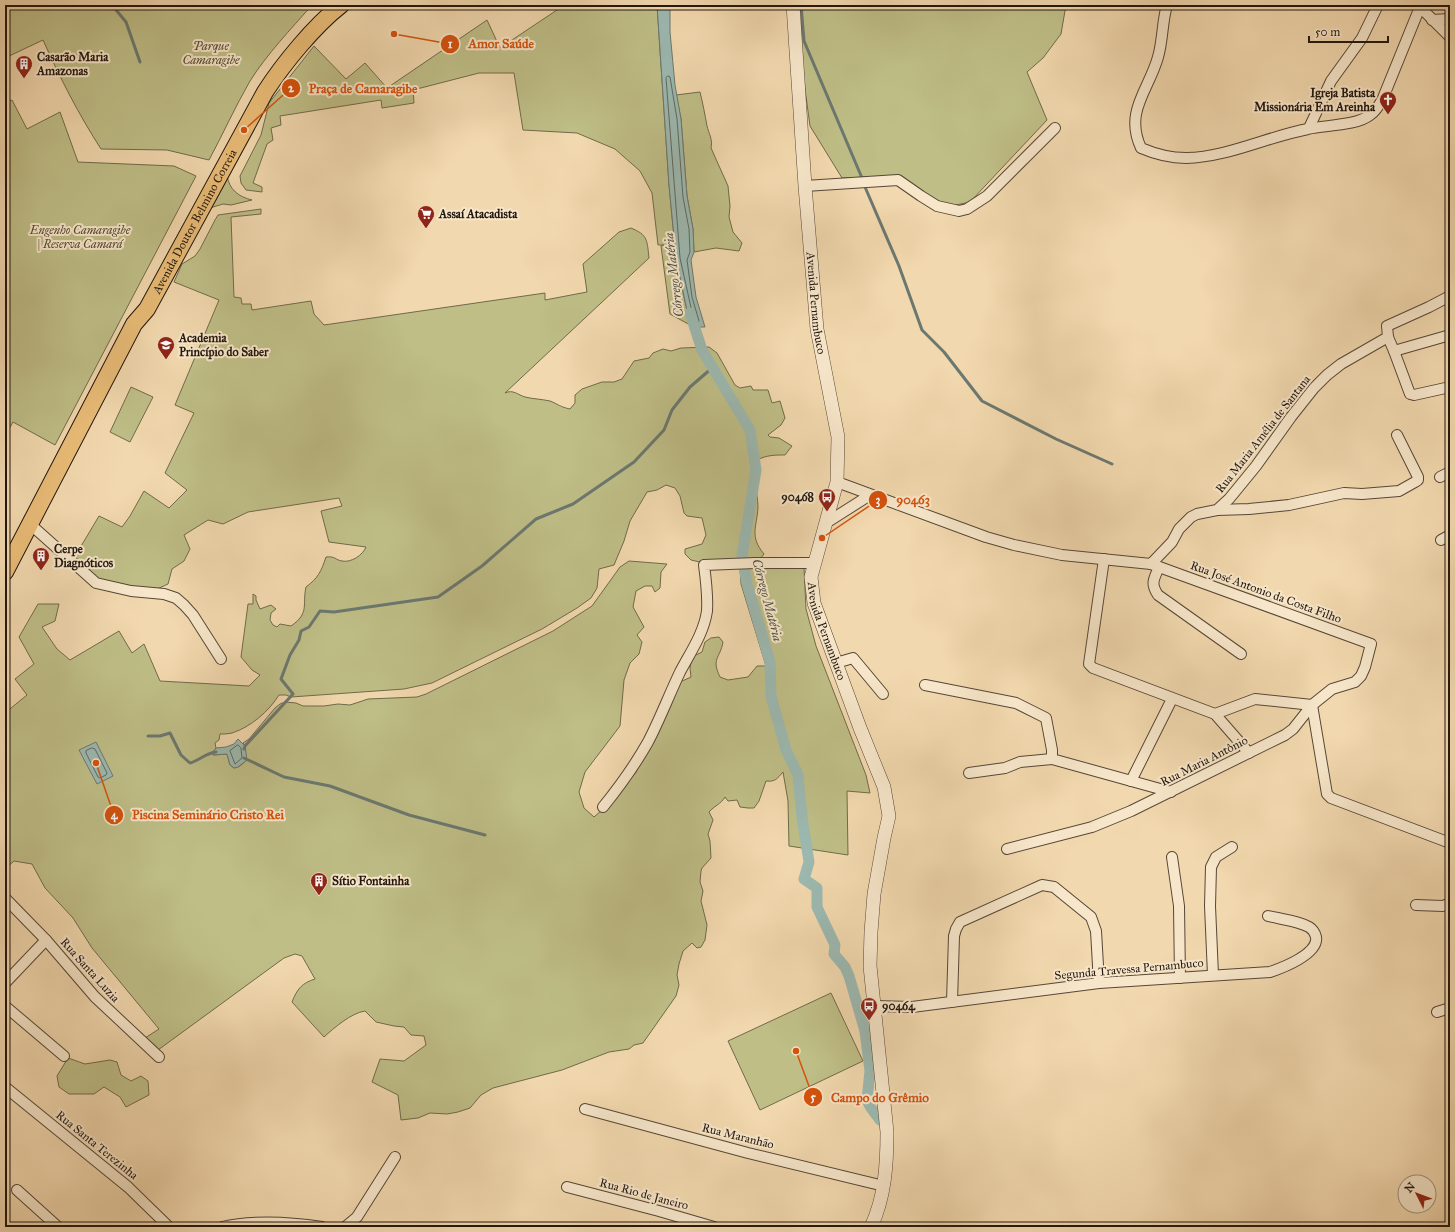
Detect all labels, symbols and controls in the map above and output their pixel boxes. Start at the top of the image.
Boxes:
scale bar [1309,18,1388,44]
text: 50 m [1315,25,1340,39]
callout: Amor Saúde [440,31,541,56]
text: Amor Saúde [467,36,534,52]
text: 1 [448,37,453,51]
park label: Parque Camaragibe [182,39,240,67]
place label: Casarão Maria Amazonas [36,50,109,78]
building icon: Casarão Maria Amazonas [14,54,34,79]
callout: Praça de Camaragibe [281,75,425,100]
text: 2 [288,81,295,95]
text: Praça de Camaragibe [309,81,418,97]
place label: Igreja Batista Missionária Em Areinha [1254,86,1376,114]
church icon: Igreja Batista Missionária Em Areinha [1378,90,1398,115]
street label: Avenida Doutor Belmino Correia [149,146,240,297]
supermarket icon: Assaí Atacadista [416,204,436,229]
place label: Assaí Atacadista [438,207,518,221]
park label: Engenho Camaragibe | Reserva Camará [29,223,131,251]
water label: Córrego Matéria [661,232,687,318]
street label: Avenida Pernambuco [803,250,829,355]
place label: Academia Princípio do Saber [178,331,269,360]
school or university icon: Academia Princípio do Saber [156,335,176,360]
street label: Rua Maria Amélia de Santana [1213,372,1314,496]
bus stop icon: 90468 [817,487,837,512]
callout: 90463 [868,487,938,512]
place label: 90468 [781,490,814,505]
text: 90463 [896,492,930,508]
text: 3 [876,493,881,508]
place label: Cerpe Diagnóticos [54,542,114,571]
building icon: Cerpe Diagnóticos [31,546,51,571]
water label: Córrego Matéria [748,557,786,643]
street label: Rua José Antonio da Costa Filho [1188,558,1344,627]
street label: Avenida Pernambuco [805,580,849,682]
street label: Rua Maria Antônio [1158,733,1250,789]
callout: Piscina Seminário Cristo Rei [104,802,292,827]
text: Piscina Seminário Cristo Rei [132,807,284,823]
text: 4 [111,808,119,823]
building icon: Sítio Fontainha [309,871,329,896]
place label: Sítio Fontainha [332,874,410,888]
street label: Rua Santa Luzia [57,935,123,1006]
street label: Segunda Travessa Pernambuco [1054,956,1204,983]
bus stop icon: 90464 [859,996,879,1021]
place label: 90464 [882,999,916,1014]
callout: Campo do Grêmio [803,1085,937,1110]
text: 5 [810,1090,816,1104]
text: Campo do Grêmio [831,1090,929,1106]
street label: Rua Santa Terezinha [53,1108,142,1183]
street label: Rua Maranhão [701,1120,775,1152]
north arrow [1397,1174,1437,1214]
street label: Rua Rio de Janeiro [598,1175,690,1214]
text: N [1402,1179,1418,1195]

